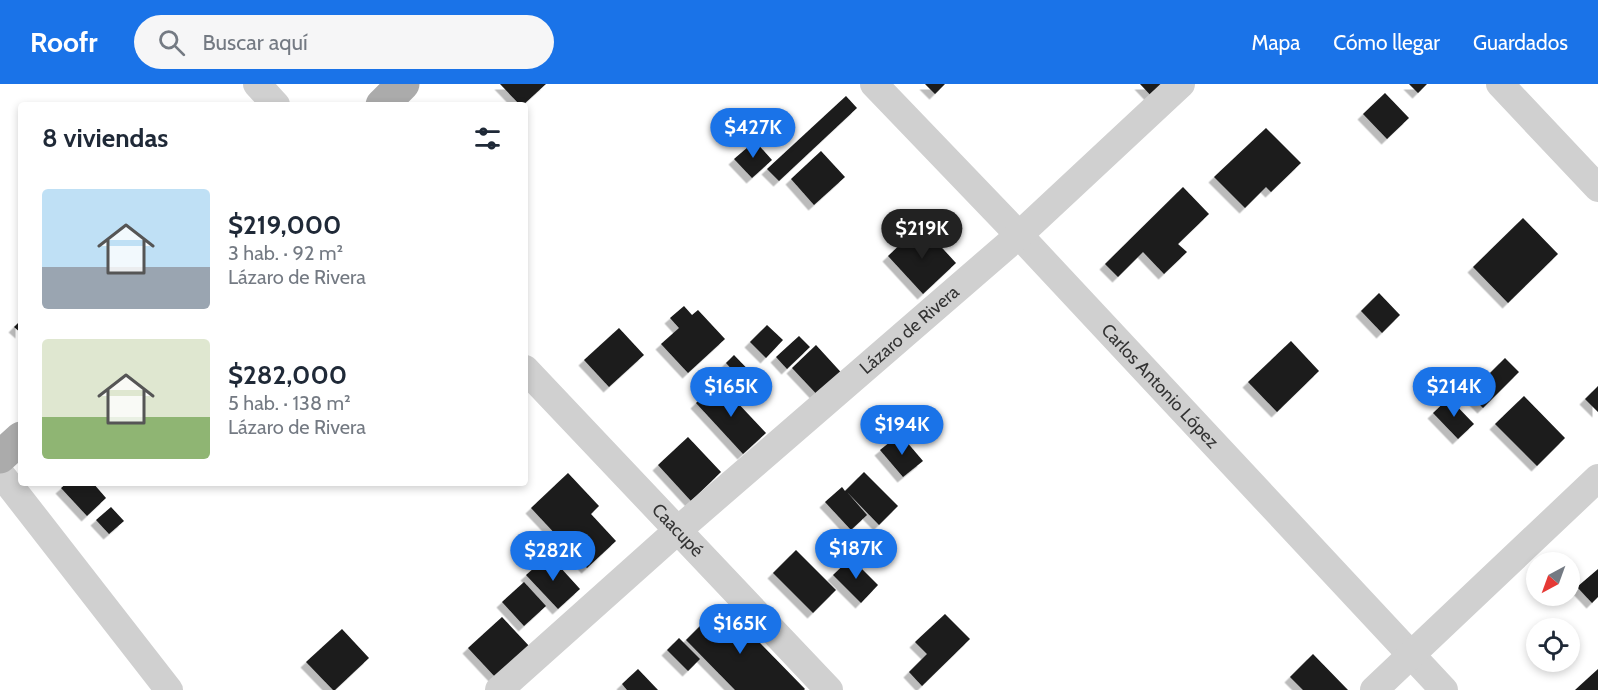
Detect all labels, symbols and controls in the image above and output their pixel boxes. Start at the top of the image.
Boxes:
search box [134,15,554,69]
text: Roofr [30,25,98,59]
icon: search [155,26,188,59]
text: Buscar aquí [203,29,308,56]
text: Mapa [1252,30,1300,55]
text: Cómo llegar [1333,30,1440,55]
text: Guardados [1473,30,1568,55]
pin: $427K [711,108,795,159]
text: $427K [724,115,782,139]
text: 8 viviendas [42,122,168,154]
icon: filters [471,122,504,155]
text: $219,000 [228,209,341,241]
pin: $219K [880,209,964,260]
icon: home [90,213,162,285]
text: $219K [895,216,949,240]
text: 3 hab. · 92 m² [228,241,343,265]
text: Lázaro de Rivera [228,265,366,289]
street label: Lázaro de Rivera [855,281,964,379]
street label: Carlos Antonio López [1097,319,1224,453]
text: $282,000 [228,359,347,391]
icon: home [90,363,162,435]
pin: $165K [689,367,773,418]
pin: $214K [1412,367,1496,418]
text: $165K [704,374,758,398]
text: $214K [1427,374,1481,398]
text: 5 hab. · 138 m² [228,391,351,415]
pin: $194K [860,405,944,456]
text: $194K [874,412,930,436]
text: Lázaro de Rivera [228,415,366,439]
street label: Caacupé [647,499,708,561]
pin: $187K [814,529,898,580]
pin: $282K [511,531,595,582]
text: $187K [829,536,883,560]
text: $282K [524,538,582,562]
north arrow [1526,552,1580,606]
map controls [1526,552,1580,672]
pin: $165K [698,604,782,655]
text: $165K [713,611,767,635]
button: locate [1526,618,1580,672]

